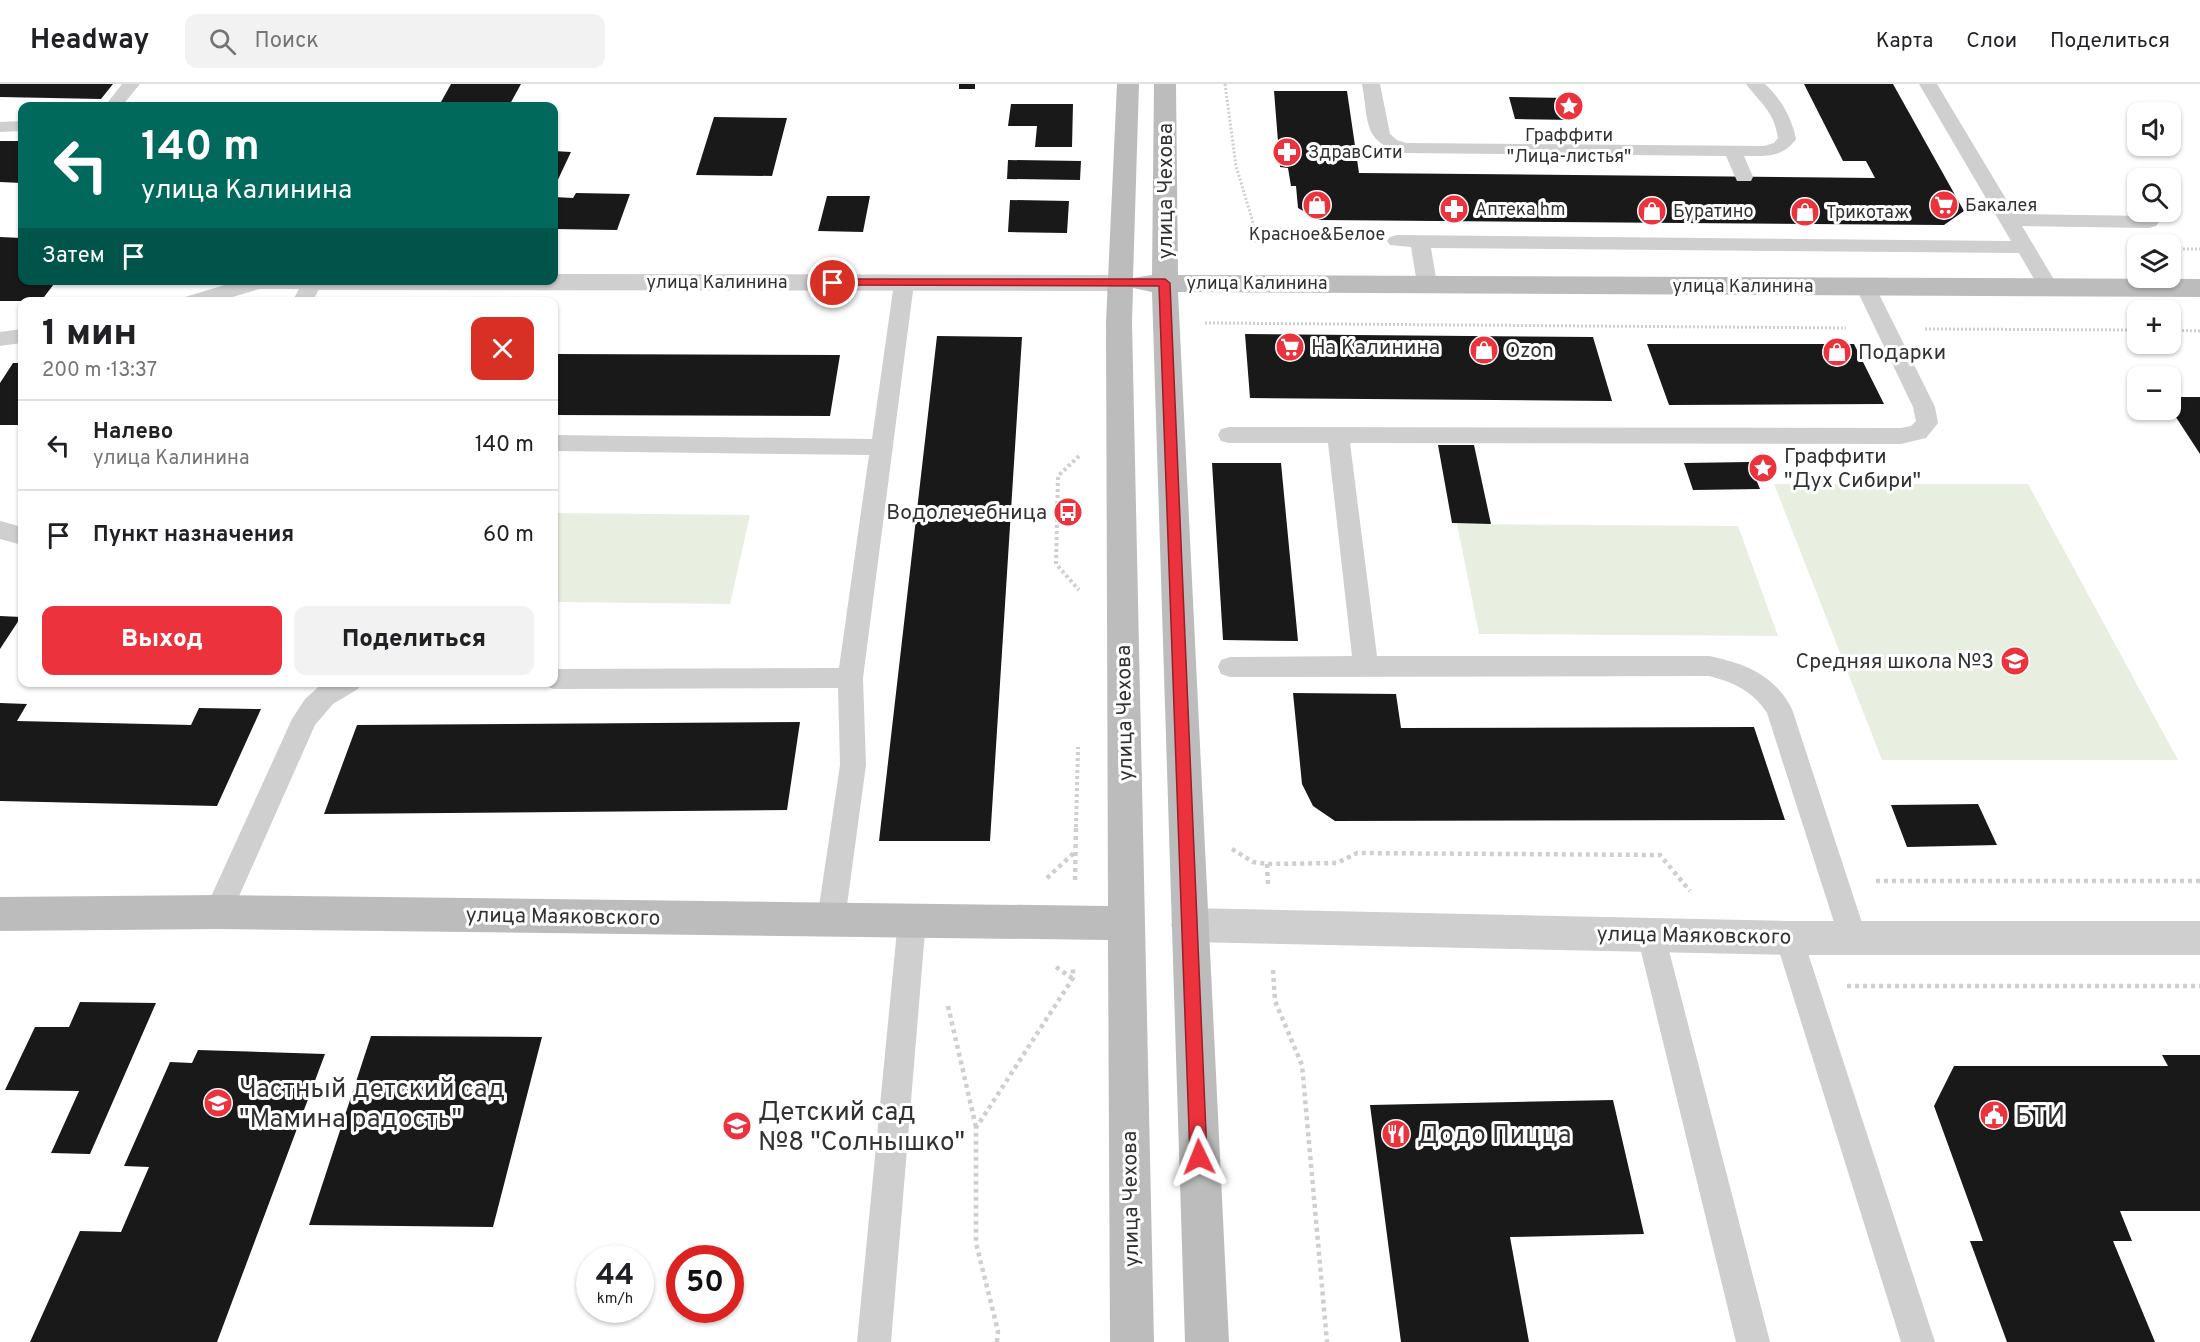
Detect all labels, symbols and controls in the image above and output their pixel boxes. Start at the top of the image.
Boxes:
search box [185,14,605,68]
text: Headway [30,23,149,59]
icon: search [206,25,239,58]
text: Поиск [254,28,319,55]
text: Карта [1876,28,1933,55]
text: Слои [1966,28,2017,55]
text: Поделиться [2050,28,2170,55]
place icon: Граффити "Лица-листья" [1553,90,1585,122]
map controls [2127,102,2181,420]
button: sound [2127,102,2181,156]
text: 140 m [141,122,260,175]
street label: улица Чехова [1153,123,1180,259]
place label: Граффити "Лица-листья" [1507,125,1631,169]
icon: left [42,126,120,204]
pharmacy icon: ЗдравСити [1271,136,1303,168]
place label: ЗдравСити [1308,142,1403,165]
button: search [2127,168,2181,222]
text: улица Калинина [141,174,352,208]
shop icon: Красное&Белое [1301,189,1333,221]
supermarket icon: Бакалея [1928,189,1960,221]
pharmacy icon: Аптека hm [1438,193,1470,225]
shop icon: Буратино [1636,195,1668,227]
place label: Бакалея [1965,195,2037,218]
shop icon: Трикотаж [1789,196,1821,228]
place label: Аптека hm [1475,199,1565,222]
place label: Буратино [1673,201,1754,224]
place label: Трикотаж [1826,202,1909,225]
place label: Красное&Белое [1249,224,1385,247]
button: layers [2127,234,2181,288]
icon: arrive [117,240,150,273]
text: Затем [42,243,105,270]
pin [807,257,858,308]
icon: arrive [816,266,849,299]
street label: улица Калинина [647,272,787,295]
street label: улица Калинина [1187,273,1327,296]
street label: улица Калинина [1673,276,1813,299]
button: + [2127,300,2181,354]
text: 1 мин [42,312,137,358]
button: close [471,317,534,380]
supermarket icon: На Калинина [1274,331,1306,363]
shop icon: Ozon [1468,334,1500,366]
place label: На Калинина [1311,335,1440,362]
shop icon: Подарки [1821,336,1853,368]
place label: Ozon [1505,338,1554,365]
place label: Подарки [1858,340,1946,367]
text: 200 m · 13:37 [42,358,157,384]
button: − [2127,366,2181,420]
text: Налево [93,419,173,446]
icon: left [42,429,75,462]
text: 140 m [475,432,534,459]
place label: Граффити "Дух Сибири" [1784,444,1921,495]
text: улица Калинина [93,446,250,472]
place icon: Граффити "Дух Сибири" [1747,452,1779,484]
bus stop icon: Водолечебница [1052,496,1084,528]
place label: Водолечебница [886,500,1047,527]
icon: arrive [42,519,75,552]
text: Пункт назначения [93,522,294,549]
text: 60 m [483,522,534,549]
button: Выход [42,606,282,675]
button: Поделиться [294,606,534,675]
street label: улица Чехова [1111,645,1140,781]
school or university icon: Средняя школа №3 [1999,645,2031,677]
place label: Средняя школа №3 [1796,649,1994,676]
street label: улица Маяковского [465,902,661,933]
street label: улица Маяковского [1596,921,1792,952]
place label: Частный детский сад "Мамина радость" [239,1074,505,1137]
school or university icon: Частный детский сад "Мамина радость" [202,1087,234,1119]
place label: Детский сад №8 "Солнышко" [758,1097,965,1160]
public building icon: БТИ [1978,1099,2010,1131]
place label: БТИ [2015,1101,2065,1134]
school or university icon: Детский сад №8 "Солнышко" [721,1110,753,1142]
restaurant icon: Додо Пицца [1380,1118,1412,1150]
place label: Додо Пицца [1417,1120,1572,1153]
position arrow [1167,1125,1231,1189]
street label: улица Чехова [1117,1131,1146,1267]
speed limit sign: 50 [666,1245,744,1323]
text: 44 [596,1258,634,1295]
text: km/h [597,1290,633,1309]

